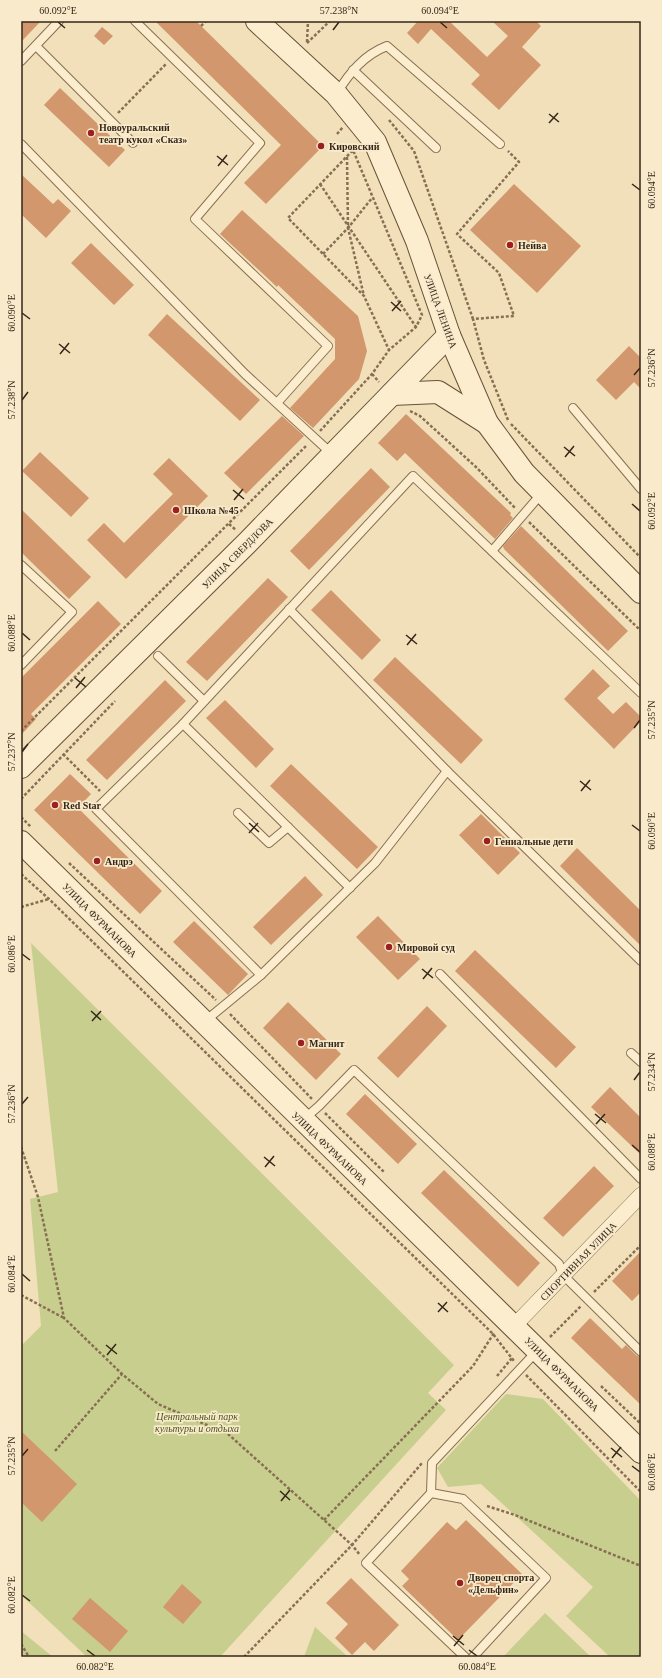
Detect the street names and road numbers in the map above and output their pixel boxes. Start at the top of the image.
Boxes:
street label: УЛИЦА ЛЕНИНА [422,272,459,351]
street label: УЛИЦА СВЕРДЛОВА [200,515,275,591]
street label: УЛИЦА ФУРМАНОВА [60,881,140,960]
street label: УЛИЦА ФУРМАНОВА [290,1109,370,1188]
street label: СПОРТИВНАЯ УЛИЦА [538,1219,619,1303]
street label: УЛИЦА ФУРМАНОВА [522,1335,602,1414]

